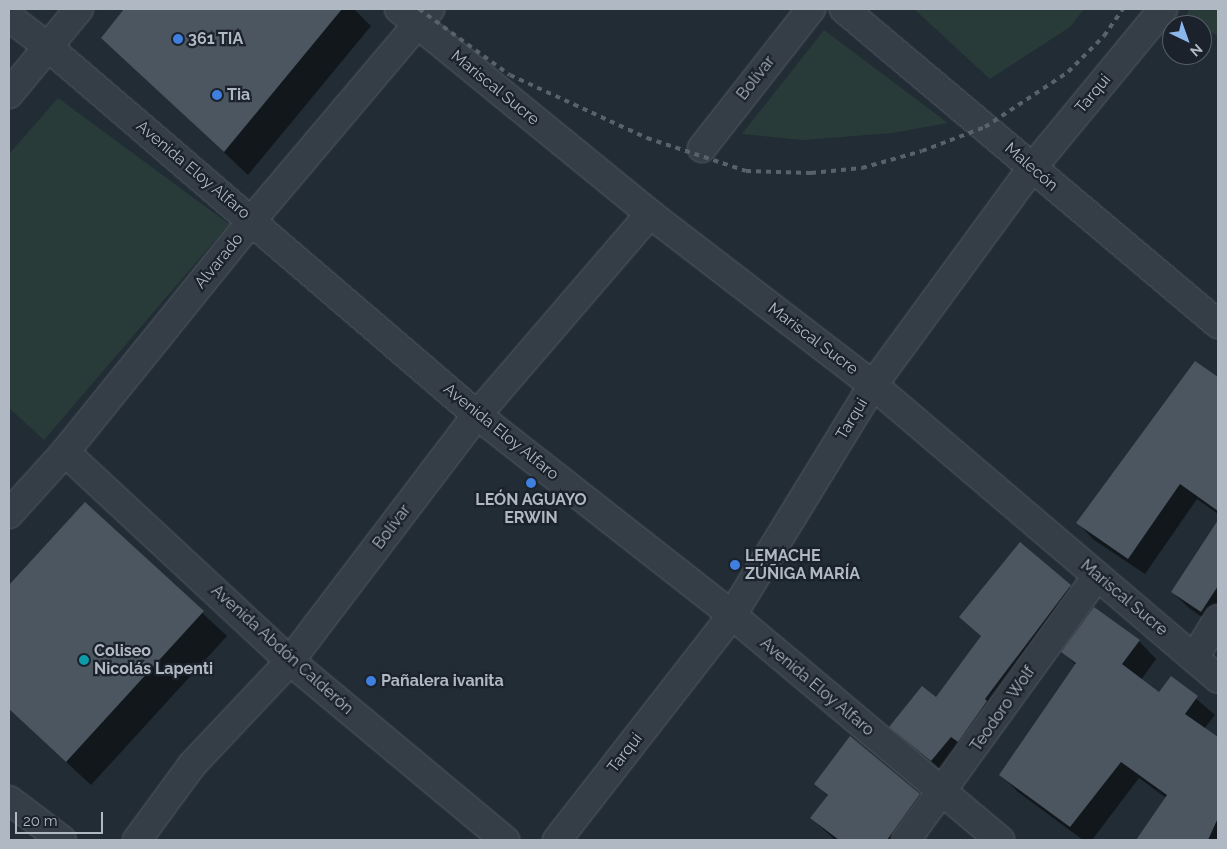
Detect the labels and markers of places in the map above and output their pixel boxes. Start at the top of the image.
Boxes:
place label: 361 TIA [188,29,244,49]
marker: 361 TIA [172,33,184,45]
place label: Tia [227,85,250,105]
marker: Tia [211,89,223,101]
marker: LEÓN AGUAYO ERWIN [525,477,537,489]
place label: LEÓN AGUAYO ERWIN [475,490,587,528]
place label: LEMACHE ZÚÑIGA MARÍA [745,546,861,584]
marker: LEMACHE ZÚÑIGA MARÍA [729,559,741,571]
place label: Coliseo Nicolás Lapenti [94,641,213,679]
marker: Coliseo Nicolás Lapenti [78,654,90,666]
place label: Pañalera ivanita [381,671,504,691]
marker: Pañalera ivanita [365,675,377,687]

